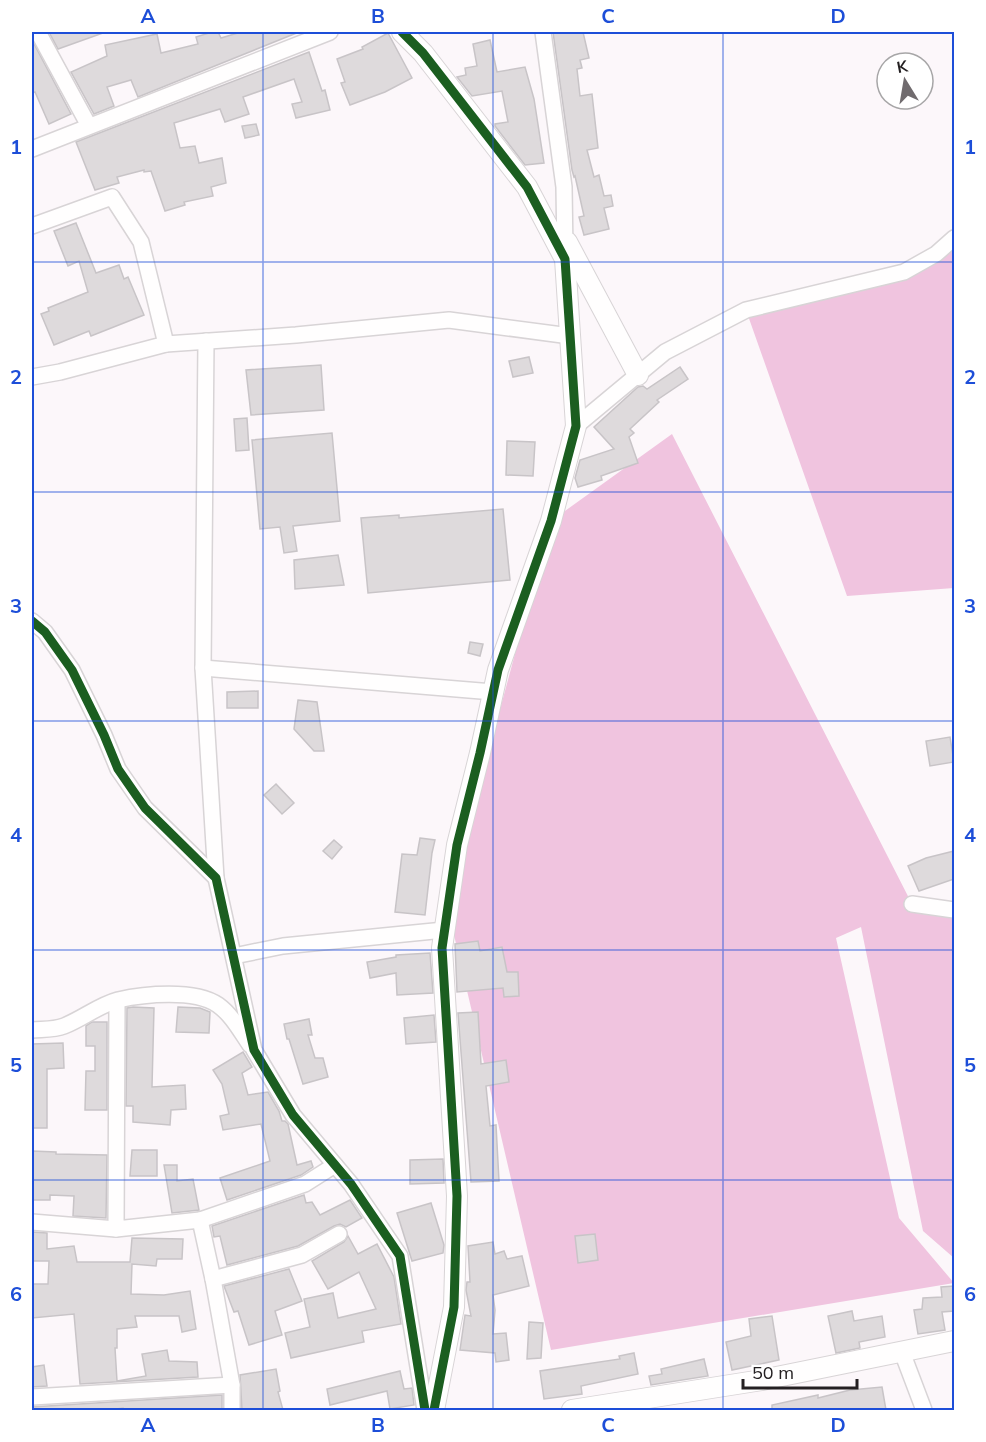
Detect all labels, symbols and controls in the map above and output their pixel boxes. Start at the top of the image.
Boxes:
text: A [141,3,156,28]
text: B [371,3,385,28]
text: C [601,3,615,28]
text: D [830,3,846,28]
north arrow [875,51,935,111]
text: K [895,55,911,77]
text: 1 [10,134,22,159]
text: 1 [964,134,976,159]
text: 2 [10,364,22,389]
text: 2 [964,364,976,389]
text: 3 [10,593,22,618]
text: 3 [964,593,976,618]
text: 4 [10,822,22,847]
text: 4 [964,822,976,847]
text: 5 [10,1052,22,1077]
text: 5 [964,1052,976,1077]
text: 6 [10,1281,22,1306]
text: 6 [964,1281,976,1306]
scale bar [743,1352,857,1390]
text: 50 m [752,1361,794,1384]
text: A [141,1412,156,1437]
text: B [371,1412,385,1437]
text: C [601,1412,615,1437]
text: D [830,1412,846,1437]

